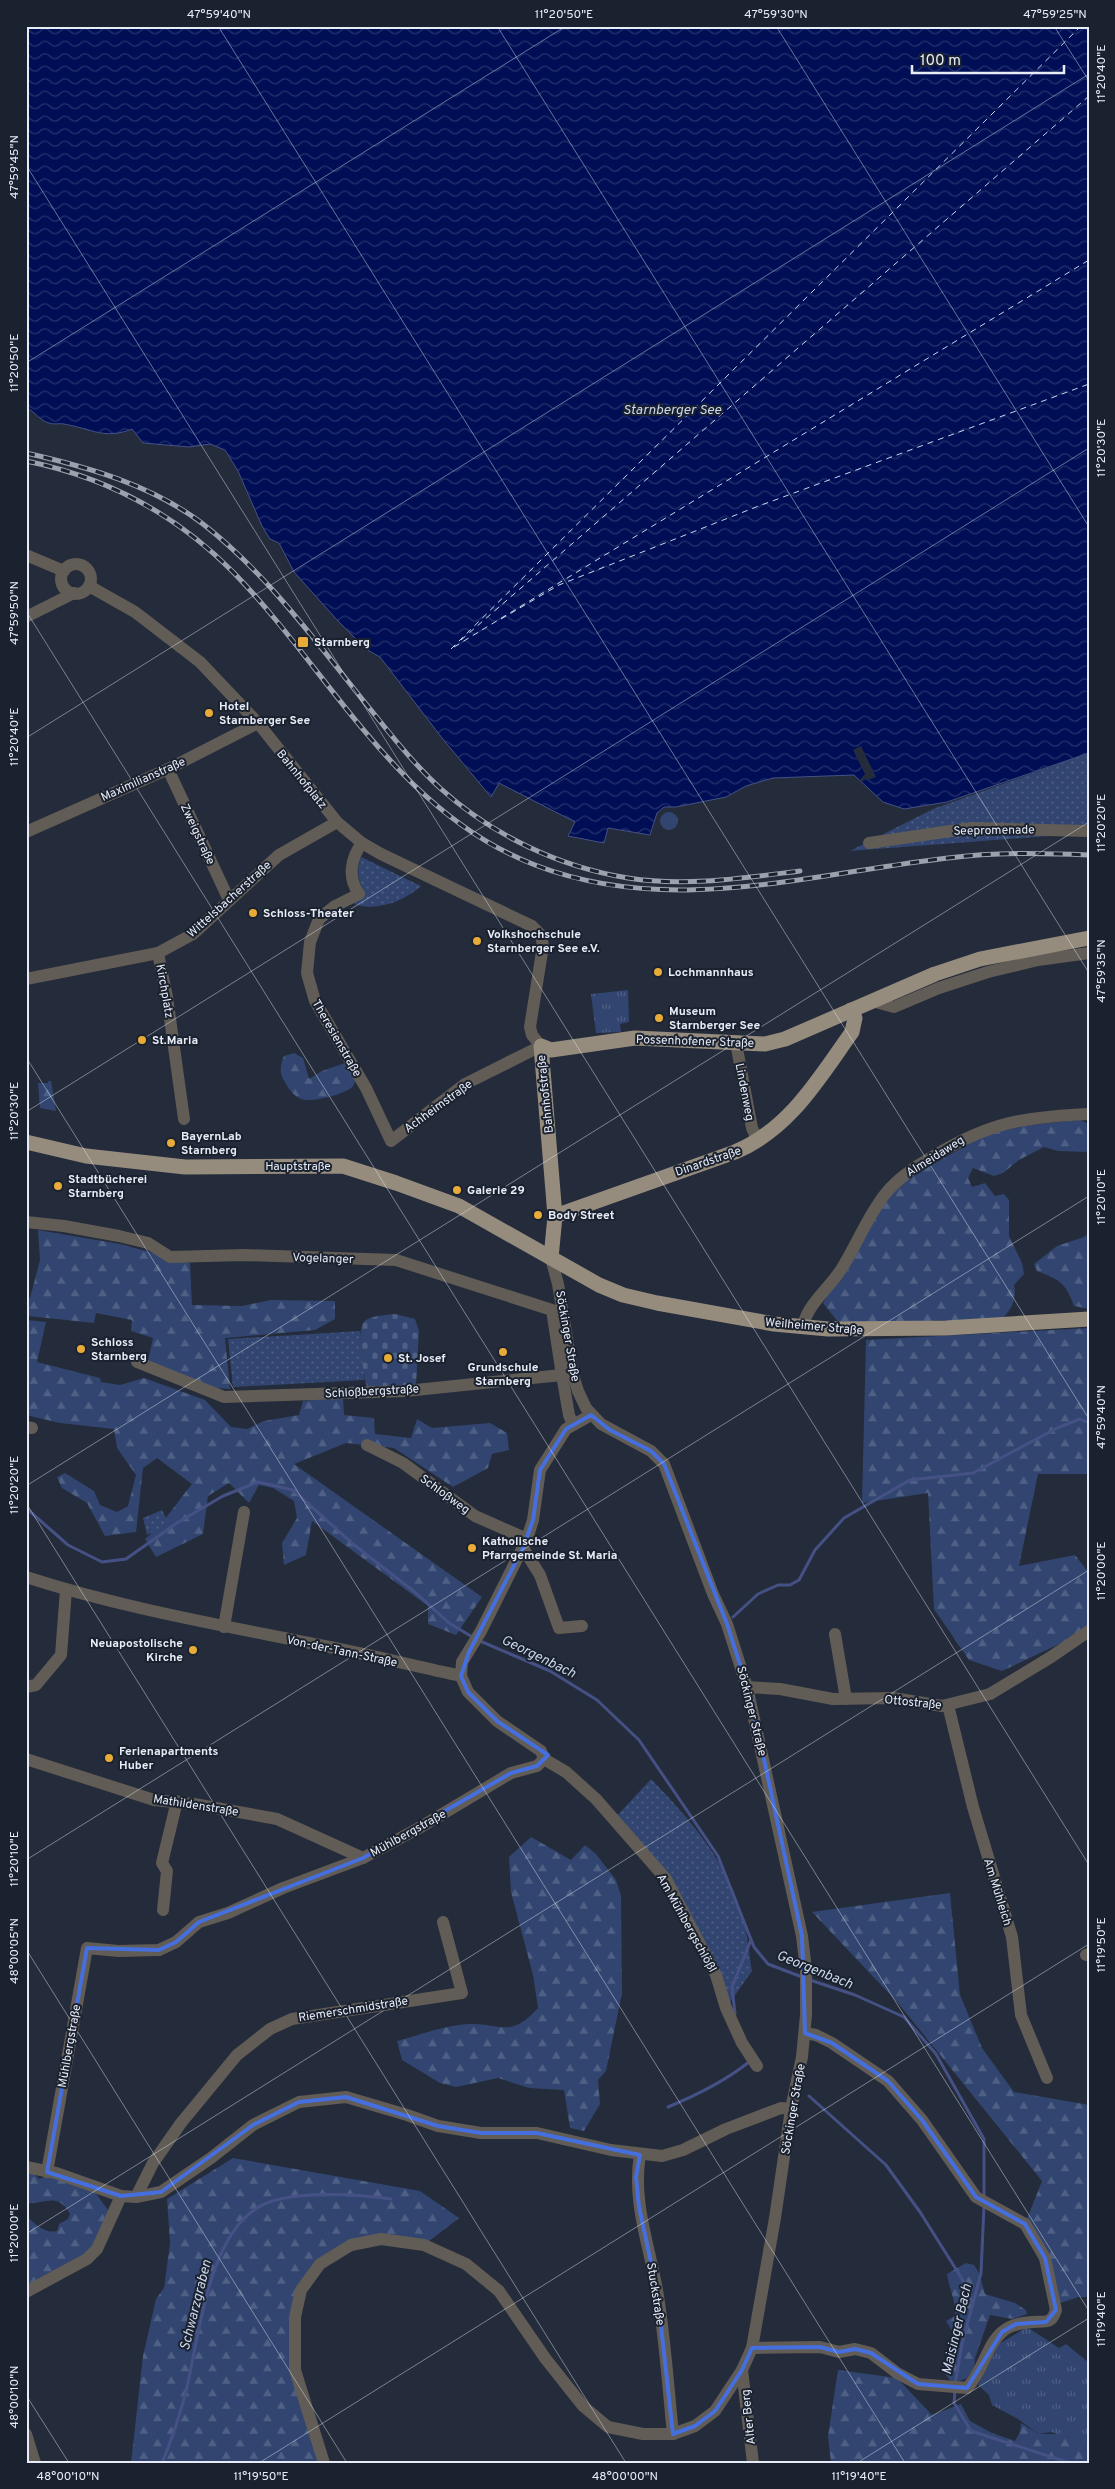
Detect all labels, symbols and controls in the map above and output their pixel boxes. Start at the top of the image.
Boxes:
text: 47°59'40"N [187,7,251,23]
text: 11°20'50"E [535,7,593,23]
text: 47°59'30"N [744,7,808,23]
text: 47°59'25"N [1023,7,1087,23]
scale bar [912,42,1065,74]
text: 11°20'40"E [1094,45,1110,103]
text: 100 m [920,52,961,71]
text: 47°59'45"N [7,135,23,199]
text: 11°20'50"E [7,334,23,392]
water label: Starnberger See [623,402,722,419]
text: 11°20'30"E [1094,419,1110,477]
text: 47°59'50"N [7,581,23,645]
marker: Starnberg [296,635,310,649]
place label: Starnberg [314,635,370,651]
place label: Hotel Starnberger See [219,699,311,729]
marker: Hotel Starnberger See [203,707,215,719]
text: 11°20'40"E [7,708,23,766]
street label: Bahnhofplatz [272,747,330,813]
street label: Maximilianstraße [99,754,188,806]
text: 11°20'20"E [1094,794,1110,852]
street label: Zweigstraße [176,801,218,867]
street label: Seepromenade [953,822,1035,840]
street label: Wittelsbacherstraße [184,858,275,942]
place label: Schloss-Theater [263,906,354,922]
marker: Schloss-Theater [247,907,259,919]
place label: Volkshochschule Starnberger See e.V. [487,927,600,957]
marker: Volkshochschule Starnberger See e.V. [471,935,483,947]
text: 47°59'35"N [1094,939,1110,1003]
street label: Kirchplatz [151,963,177,1020]
place label: Lochmannhaus [668,965,754,981]
marker: Lochmannhaus [652,966,664,978]
street label: Theresienstraße [308,997,365,1080]
place label: Museum Starnberger See [669,1004,761,1034]
marker: Museum Starnberger See [653,1012,665,1024]
street label: Possenhofener Straße [636,1032,754,1052]
place label: St.Maria [152,1033,198,1049]
marker: St.Maria [136,1034,148,1046]
street label: Bahnhofstraße [534,1054,558,1134]
street label: Lindenweg [731,1062,757,1122]
street label: Achheimstraße [401,1077,476,1137]
text: 11°20'30"E [7,1082,23,1140]
place label: BayernLab Starnberg [181,1129,242,1159]
street label: Almeidaweg [903,1133,968,1181]
marker: BayernLab Starnberg [165,1137,177,1149]
street label: Dinardstraße [673,1143,744,1181]
street label: Hauptstraße [265,1159,331,1175]
text: 11°20'10"E [1094,1169,1110,1225]
place label: Stadtbücherei Starnberg [68,1172,147,1202]
marker: Stadtbücherei Starnberg [52,1180,64,1192]
place label: Galerie 29 [467,1183,525,1199]
marker: Galerie 29 [451,1184,463,1196]
place label: Body Street [548,1208,615,1224]
marker: Body Street [532,1209,544,1221]
street label: Vogelanger [292,1250,354,1268]
street label: Söckinger Straße [551,1289,583,1383]
street label: Weilheimer Straße [764,1315,864,1339]
place label: Schloss Starnberg [91,1335,147,1365]
marker: Schloss Starnberg [75,1343,87,1355]
marker: Grundschule Starnberg [497,1346,509,1358]
place label: St. Josef [398,1351,446,1367]
marker: St. Josef [382,1352,394,1364]
place label: Grundschule Starnberg [467,1360,539,1390]
street label: Schloßbergstraße [325,1382,420,1402]
text: 47°59'40"N [1094,1385,1110,1449]
text: 11°20'20"E [7,1456,23,1514]
street label: Schloßweg [416,1471,473,1518]
place label: Katholische Pfarrgemeinde St. Maria [482,1534,617,1564]
marker: Katholische Pfarrgemeinde St. Maria [466,1542,478,1554]
text: 11°20'00"E [1094,1542,1110,1600]
street label: Von-der-Tann-Straße [285,1632,399,1672]
water label: Georgenbach [498,1632,579,1683]
place label: Neuapostolische Kirche [90,1636,183,1666]
marker: Neuapostolische Kirche [187,1644,199,1656]
street label: Söckinger Straße [732,1665,770,1758]
street label: Ottostraße [883,1692,942,1714]
place label: Ferienapartments Huber [119,1744,219,1774]
marker: Ferienapartments Huber [103,1752,115,1764]
street label: Mathildenstraße [152,1791,240,1821]
street label: Mühlbergstraße [368,1806,449,1861]
text: 11°20'10"E [7,1831,23,1887]
street label: Am Mühleich [979,1857,1015,1928]
street label: Am Mühlbergschlößl [652,1871,720,1976]
text: 11°19'50"E [1094,1917,1110,1973]
text: 48°00'05"N [7,1918,23,1984]
water label: Georgenbach [774,1947,855,1994]
street label: Riemerschmidstraße [297,1993,409,2027]
street label: Mühlbergstraße [55,2003,85,2089]
street label: Söckinger Straße [778,2062,810,2156]
text: 11°20'00"E [7,2204,23,2262]
water label: Schwarzgraben [177,2258,216,2353]
street label: Stuckstraße [642,2262,668,2327]
water label: Maisinger Bach [939,2282,976,2376]
text: 11°19'40"E [1094,2291,1110,2347]
text: 48°00'10"N [7,2365,23,2429]
street label: Alter Berg [738,2388,760,2445]
text: 48°00'10"N [36,2469,100,2485]
text: 11°19'50"E [233,2469,289,2485]
text: 48°00'00"N [592,2469,658,2485]
text: 11°19'40"E [831,2469,887,2485]

